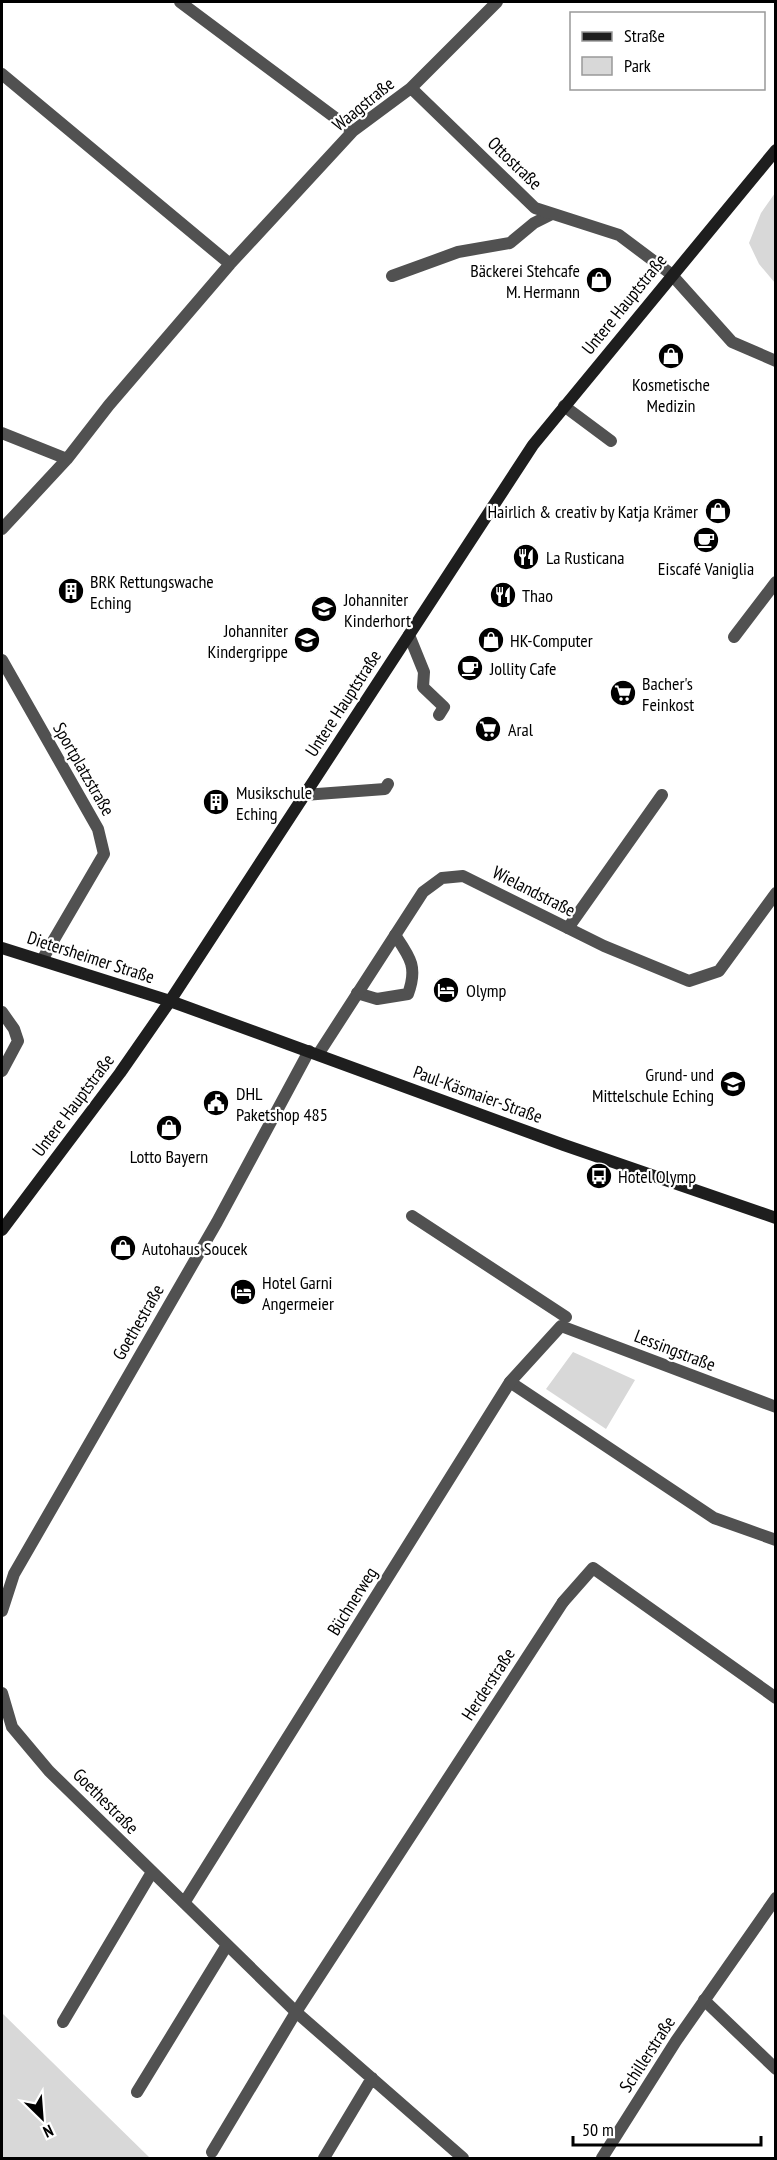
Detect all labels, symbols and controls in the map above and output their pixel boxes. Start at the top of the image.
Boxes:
legend [570,12,765,90]
text: Straße [624,24,665,47]
text: Park [624,54,651,77]
street label: Waagstraße [327,72,399,136]
street label: Ottostraße [483,132,547,194]
street label: Untere Hauptstraße [577,249,671,359]
place label: Bäckerei Stehcafe M. Hermann [470,259,580,303]
shop icon: Bäckerei Stehcafe M. Hermann [584,265,614,295]
shop icon: Kosmetische Medizin [656,341,686,371]
place label: Kosmetische Medizin [632,373,710,417]
shop icon: Hairlich & creativ by Katja Krämer [703,496,733,526]
place label: Hairlich & creativ by Katja Krämer [487,500,698,523]
cafe icon: Eiscafé Vaniglia [691,525,721,555]
restaurant icon: La Rusticana [511,542,541,572]
place label: La Rusticana [546,546,624,569]
place label: Eiscafé Vaniglia [658,557,754,580]
place label: BRK Rettungswache Eching [90,570,214,614]
building icon: BRK Rettungswache Eching [56,576,86,606]
restaurant icon: Thao [488,580,518,610]
place label: Thao [522,584,553,607]
place label: Johanniter Kinderhort [343,588,411,632]
school or university icon: Johanniter Kinderhort [309,594,339,624]
place label: Johanniter Kindergrippe [207,619,288,663]
school or university icon: Johanniter Kindergrippe [292,625,322,655]
shop icon: HK-Computer [476,625,506,655]
place label: HK-Computer [510,629,593,652]
street label: Untere Hauptstraße [300,645,386,761]
cafe icon: Jollity Cafe [455,653,485,683]
place label: Jollity Cafe [489,657,556,680]
place label: Bacher's Feinkost [642,672,694,716]
supermarket icon: Bacher's Feinkost [608,678,638,708]
supermarket icon: Aral [473,714,503,744]
street label: Sportplatzstraße [48,718,120,820]
place label: Aral [508,718,534,741]
place label: Musikschule Eching [236,781,312,825]
building icon: Musikschule Eching [201,787,231,817]
street label: Wielandstraße [489,860,579,922]
street label: Dietersheimer Straße [25,926,157,988]
hotel icon: Olymp [431,975,461,1005]
place label: Olymp [466,979,507,1002]
street label: Untere Hauptstraße [27,1049,119,1161]
street label: Paul-Käsmaier-Straße [410,1060,546,1128]
place label: Grund- und Mittelschule Eching [592,1063,714,1107]
school or university icon: Grund- und Mittelschule Eching [718,1069,748,1099]
place label: DHL Paketshop 485 [236,1082,328,1126]
public building icon: DHL Paketshop 485 [201,1088,231,1118]
shop icon: Lotto Bayern [154,1113,184,1143]
place label: Lotto Bayern [130,1145,208,1168]
bus stop icon: Hotel Olymp [584,1161,614,1191]
place label: Hotel Olymp [618,1165,696,1188]
shop icon: Autohaus Soucek [108,1233,138,1263]
place label: Autohaus Soucek [142,1237,248,1260]
place label: Hotel Garni Angermeier [262,1271,334,1315]
hotel icon: Hotel Garni Angermeier [228,1277,258,1307]
street label: Goethestraße [107,1280,169,1364]
street label: Lessingstraße [631,1324,719,1376]
street label: Büchnerweg [322,1563,382,1639]
street label: Herderstraße [456,1644,520,1724]
street label: Goethestraße [68,1763,144,1839]
street label: Schillerstraße [614,2012,680,2096]
north arrow [12,2088,72,2148]
scale bar [573,2109,760,2147]
text: 50 m [582,2118,614,2141]
text: N [40,2121,56,2142]

